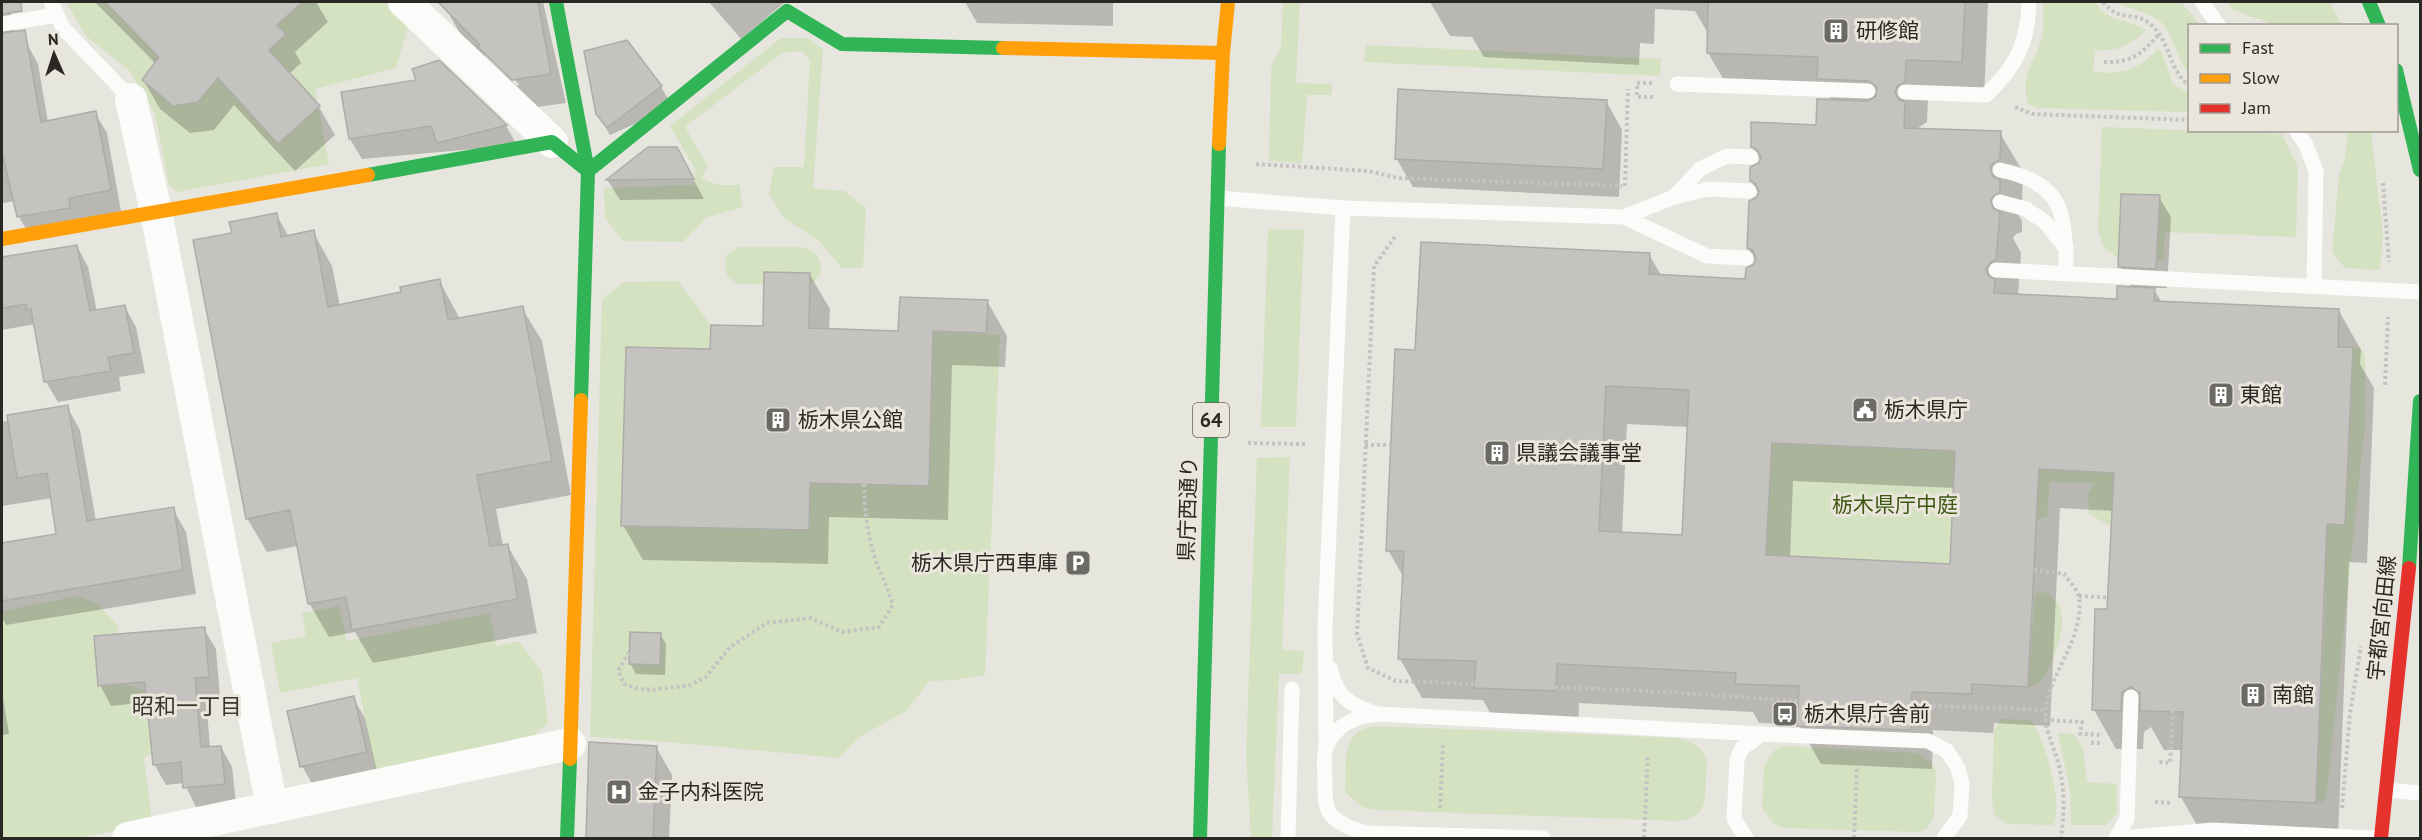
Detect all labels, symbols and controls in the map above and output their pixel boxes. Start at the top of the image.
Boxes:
building icon: 研修館 [1821,16,1851,46]
place label: 研修館 [1856,17,1919,44]
north arrow [24,24,84,84]
legend [2188,24,2398,132]
text: N [47,29,59,49]
text: Fast [2242,36,2274,59]
text: Slow [2242,66,2280,89]
text: Jam [2241,96,2271,119]
building icon: 東館 [2206,380,2236,410]
place label: 東館 [2240,381,2282,408]
public building icon: 栃木県庁 [1850,395,1880,425]
place label: 栃木県庁 [1884,396,1968,423]
road number: 64 [1193,403,1229,437]
building icon: 栃木県公館 [763,405,793,435]
place label: 栃木県公館 [798,406,903,433]
building icon: 県議会議事堂 [1482,438,1512,468]
place label: 県議会議事堂 [1516,439,1642,466]
street label: 県庁西通り [1172,456,1203,562]
park label: 栃木県庁中庭 [1832,491,1958,518]
parking icon: 栃木県庁西車庫 [1063,548,1093,578]
place label: 栃木県庁西車庫 [911,549,1058,576]
street label: 宇都宮向田線 [2361,554,2402,682]
building icon: 南館 [2238,680,2268,710]
place label: 南館 [2272,681,2314,708]
district label: 昭和一丁目 [132,692,242,720]
bus stop icon: 栃木県庁舎前 [1770,699,1800,729]
place label: 栃木県庁舎前 [1804,700,1930,727]
hospital icon: 金子内科医院 [604,777,634,807]
place label: 金子内科医院 [638,778,764,805]

